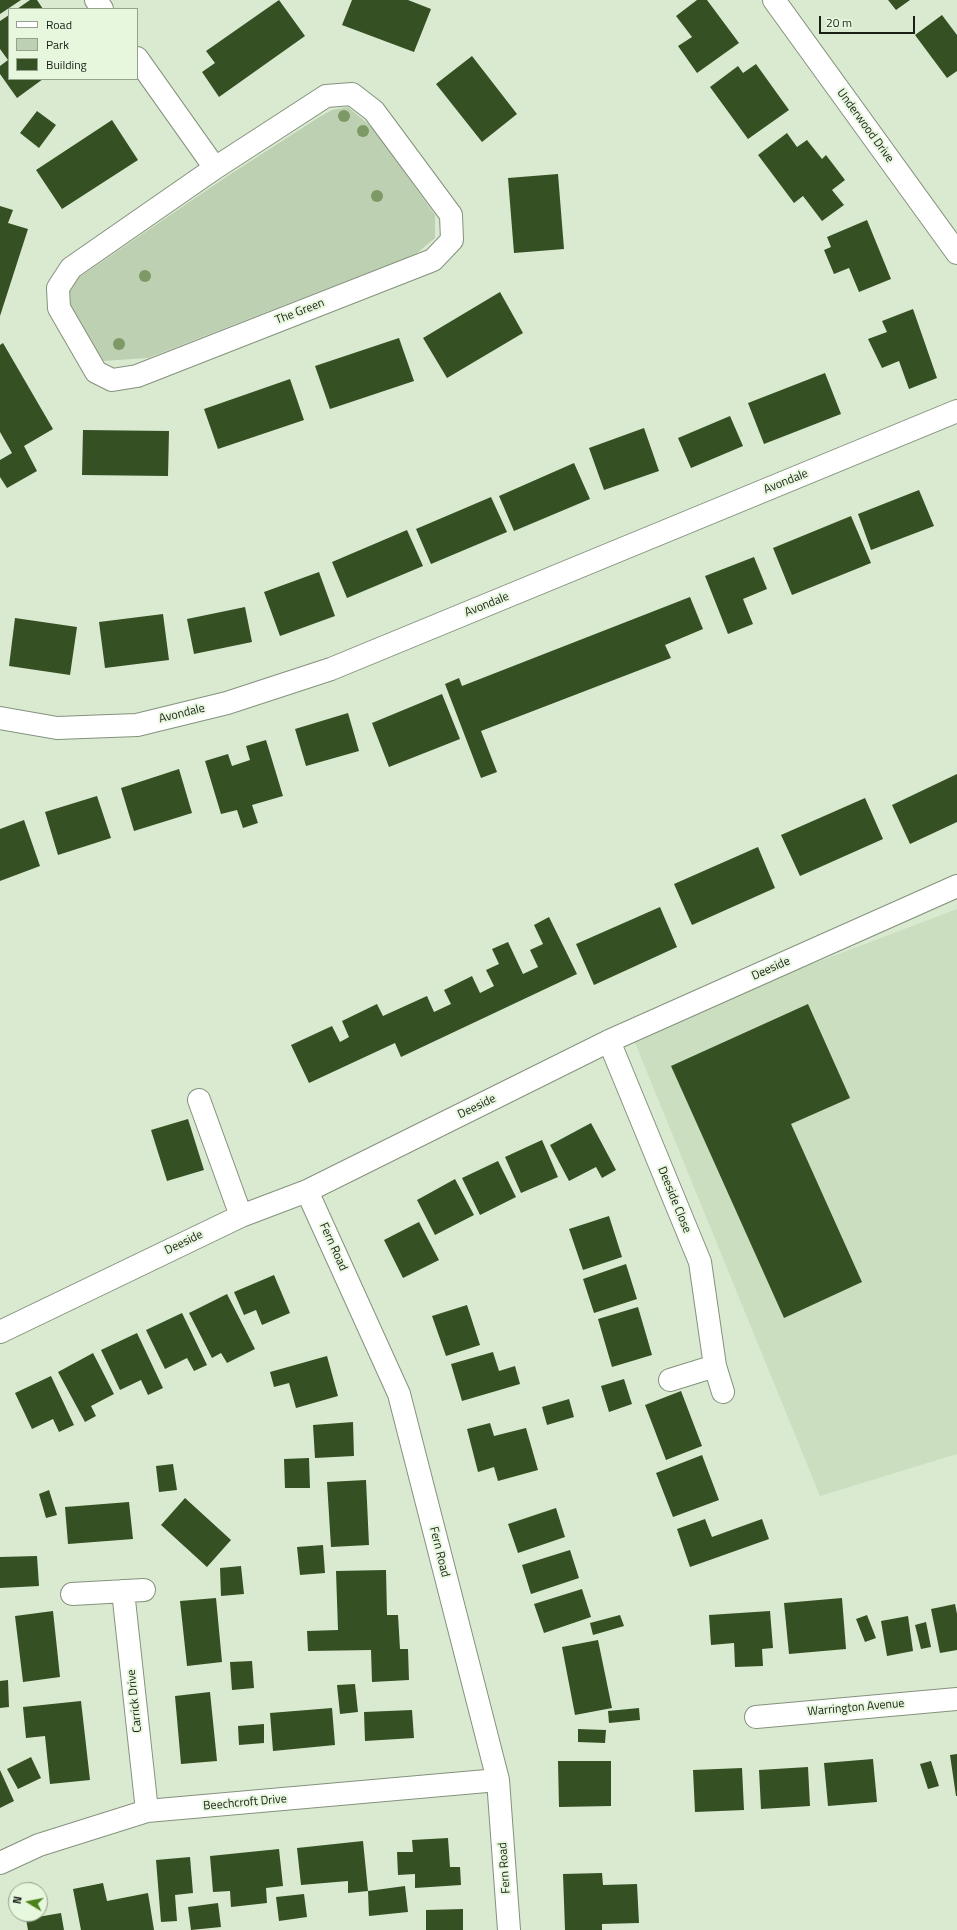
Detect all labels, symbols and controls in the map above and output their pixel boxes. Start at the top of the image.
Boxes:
legend [8,8,138,80]
scale bar [821,8,917,34]
text: 20 m [826,13,852,32]
text: Road [46,15,72,34]
text: Park [46,35,69,54]
text: Building [46,55,87,74]
street label: Underwood Drive [833,86,897,166]
street label: The Green [273,296,327,328]
street label: Avondale [762,467,810,497]
street label: Avondale [463,590,511,620]
street label: Avondale [158,701,206,727]
street label: Deeside [750,954,792,984]
street label: Deeside [456,1092,498,1122]
street label: Deeside Close [654,1165,694,1235]
street label: Fern Road [316,1221,350,1273]
street label: Deeside [163,1228,205,1258]
street label: Fern Road [426,1525,452,1579]
street label: Carrick Drive [125,1669,145,1733]
street label: Warrington Avenue [807,1697,905,1719]
street label: Beechcroft Drive [203,1792,287,1814]
street label: Fern Road [496,1842,514,1894]
north arrow [8,1882,48,1922]
text: N [9,1895,26,1905]

